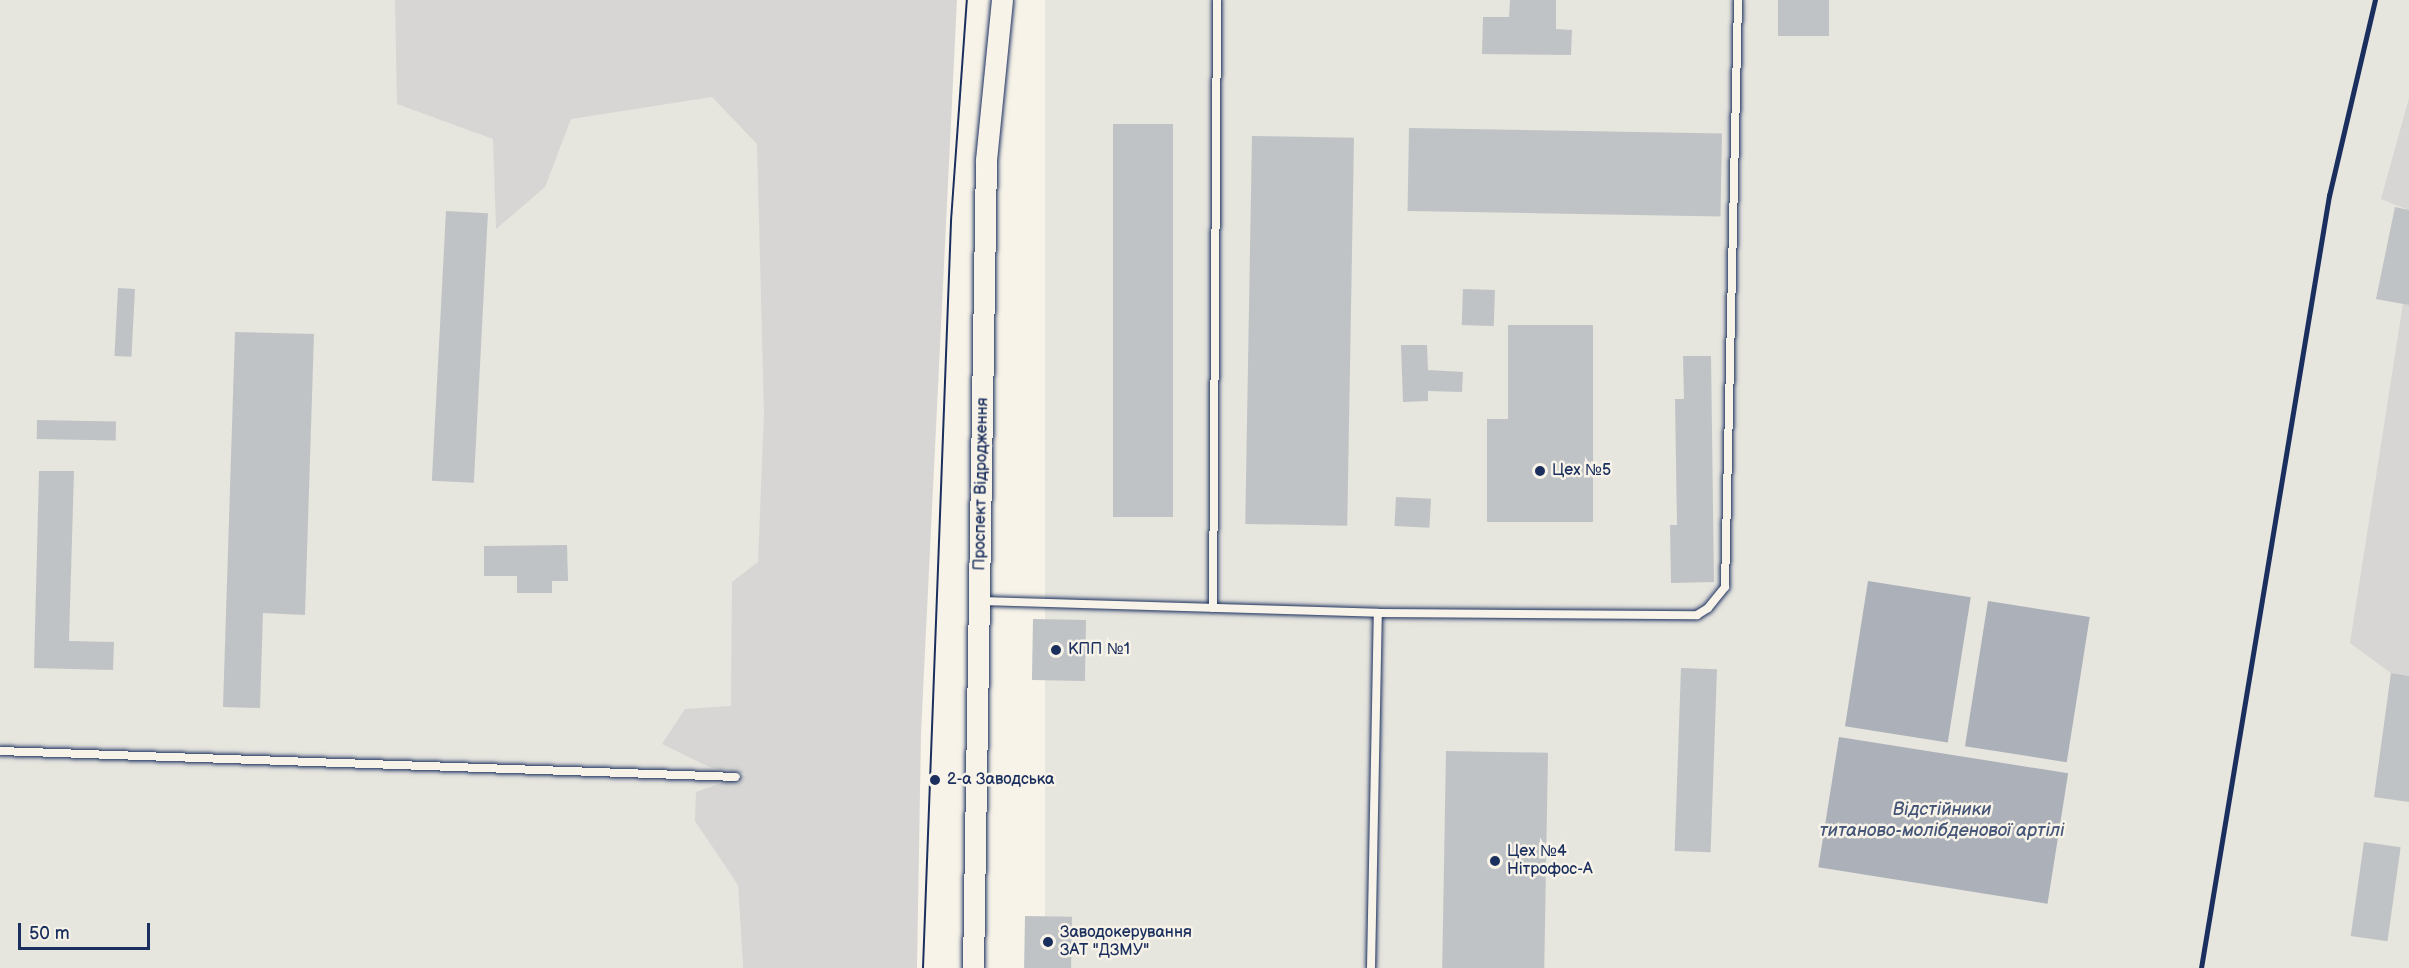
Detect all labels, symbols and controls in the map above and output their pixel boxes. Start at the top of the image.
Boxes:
street label: Проспект Відродження [971,397,993,571]
place label: Цех №5 [1552,461,1611,481]
marker: Цех №5 [1533,464,1547,478]
place label: КПП №1 [1068,640,1130,660]
marker: КПП №1 [1049,643,1063,657]
place label: 2-а Заводська [947,770,1054,790]
marker: 2-а Заводська [928,773,942,787]
water label: Відстійники титаново-молібденової артілі [1819,800,2065,842]
place label: Цех №4 Нітрофос-А [1507,842,1593,880]
marker: Цех №4 Нітрофос-А [1488,854,1502,868]
scale bar [21,911,153,949]
text: 50 m [29,923,70,944]
place label: Заводокерування ЗАТ "ДЗМУ" [1060,923,1192,961]
marker: Заводокерування ЗАТ "ДЗМУ" [1041,935,1055,949]

